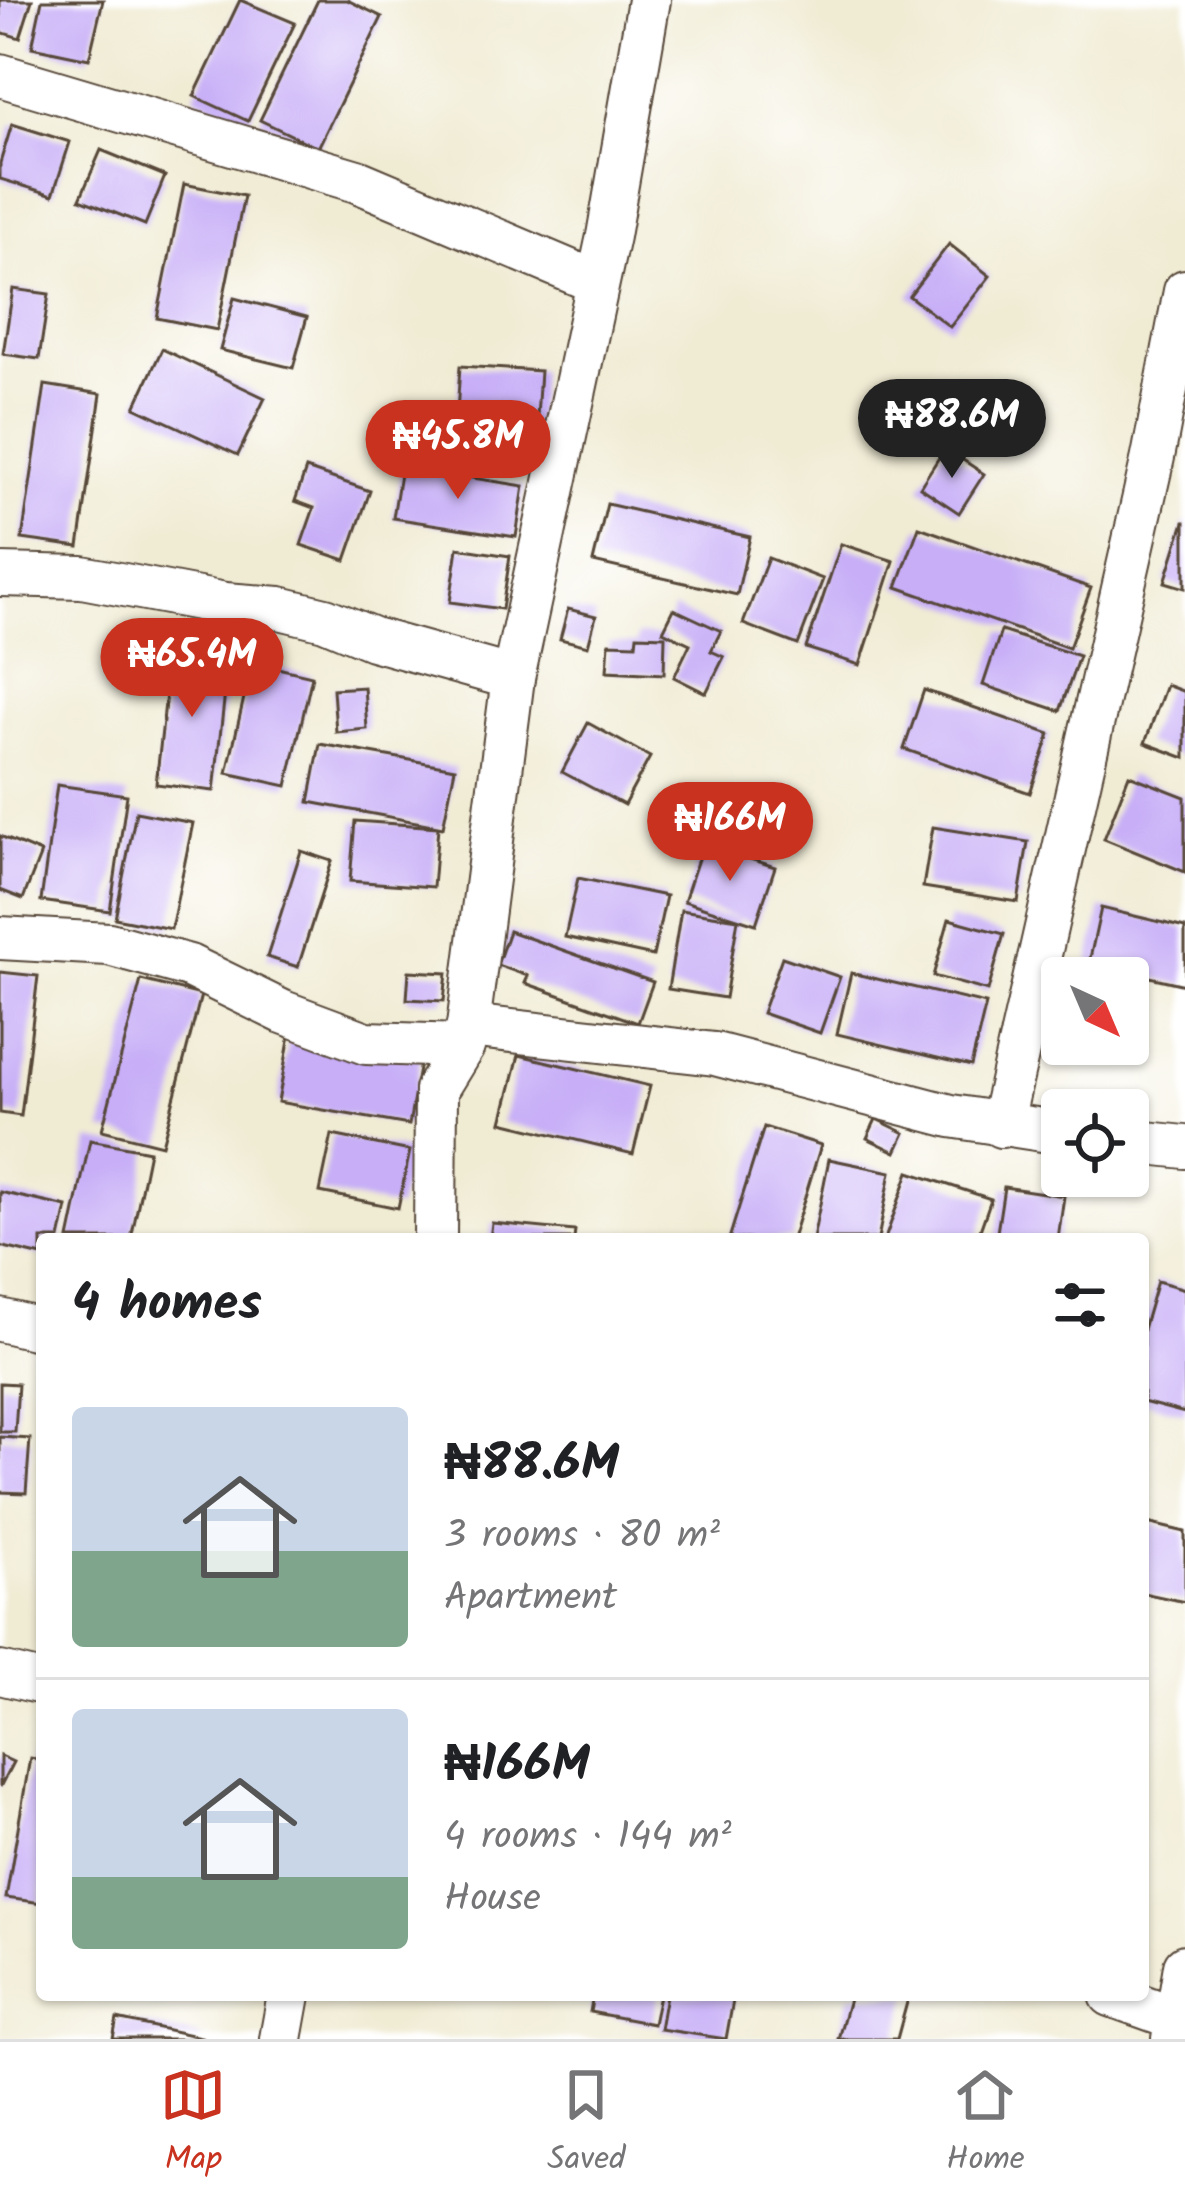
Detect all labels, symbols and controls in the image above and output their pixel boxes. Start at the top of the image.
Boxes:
pin: ₦88.6M [854,379,1050,481]
text: ₦88.6M [885,387,1019,449]
pin: ₦45.8M [360,400,556,502]
text: ₦45.8M [393,408,523,470]
pin: ₦65.4M [94,618,290,720]
text: ₦65.4M [127,626,257,688]
pin: ₦166M [646,782,814,884]
text: ₦166M [674,790,786,852]
north arrow [1041,957,1149,1065]
map controls [1041,957,1149,1197]
button: locate [1041,1089,1149,1197]
text: 4 homes [72,1265,262,1346]
icon: filters [1047,1272,1113,1338]
text: ₦88.6M [444,1425,619,1506]
icon: home [168,1455,312,1599]
text: 3 rooms · 80 m² [444,1506,720,1568]
text: Apartment [444,1568,617,1630]
text: ₦166M [444,1726,590,1807]
icon: home [168,1757,312,1901]
text: 4 rooms · 144 m² [444,1807,731,1869]
text: House [444,1869,541,1931]
tab: Map [160,2062,226,2187]
tab: Saved [547,2062,626,2187]
tab: Home [946,2062,1025,2187]

